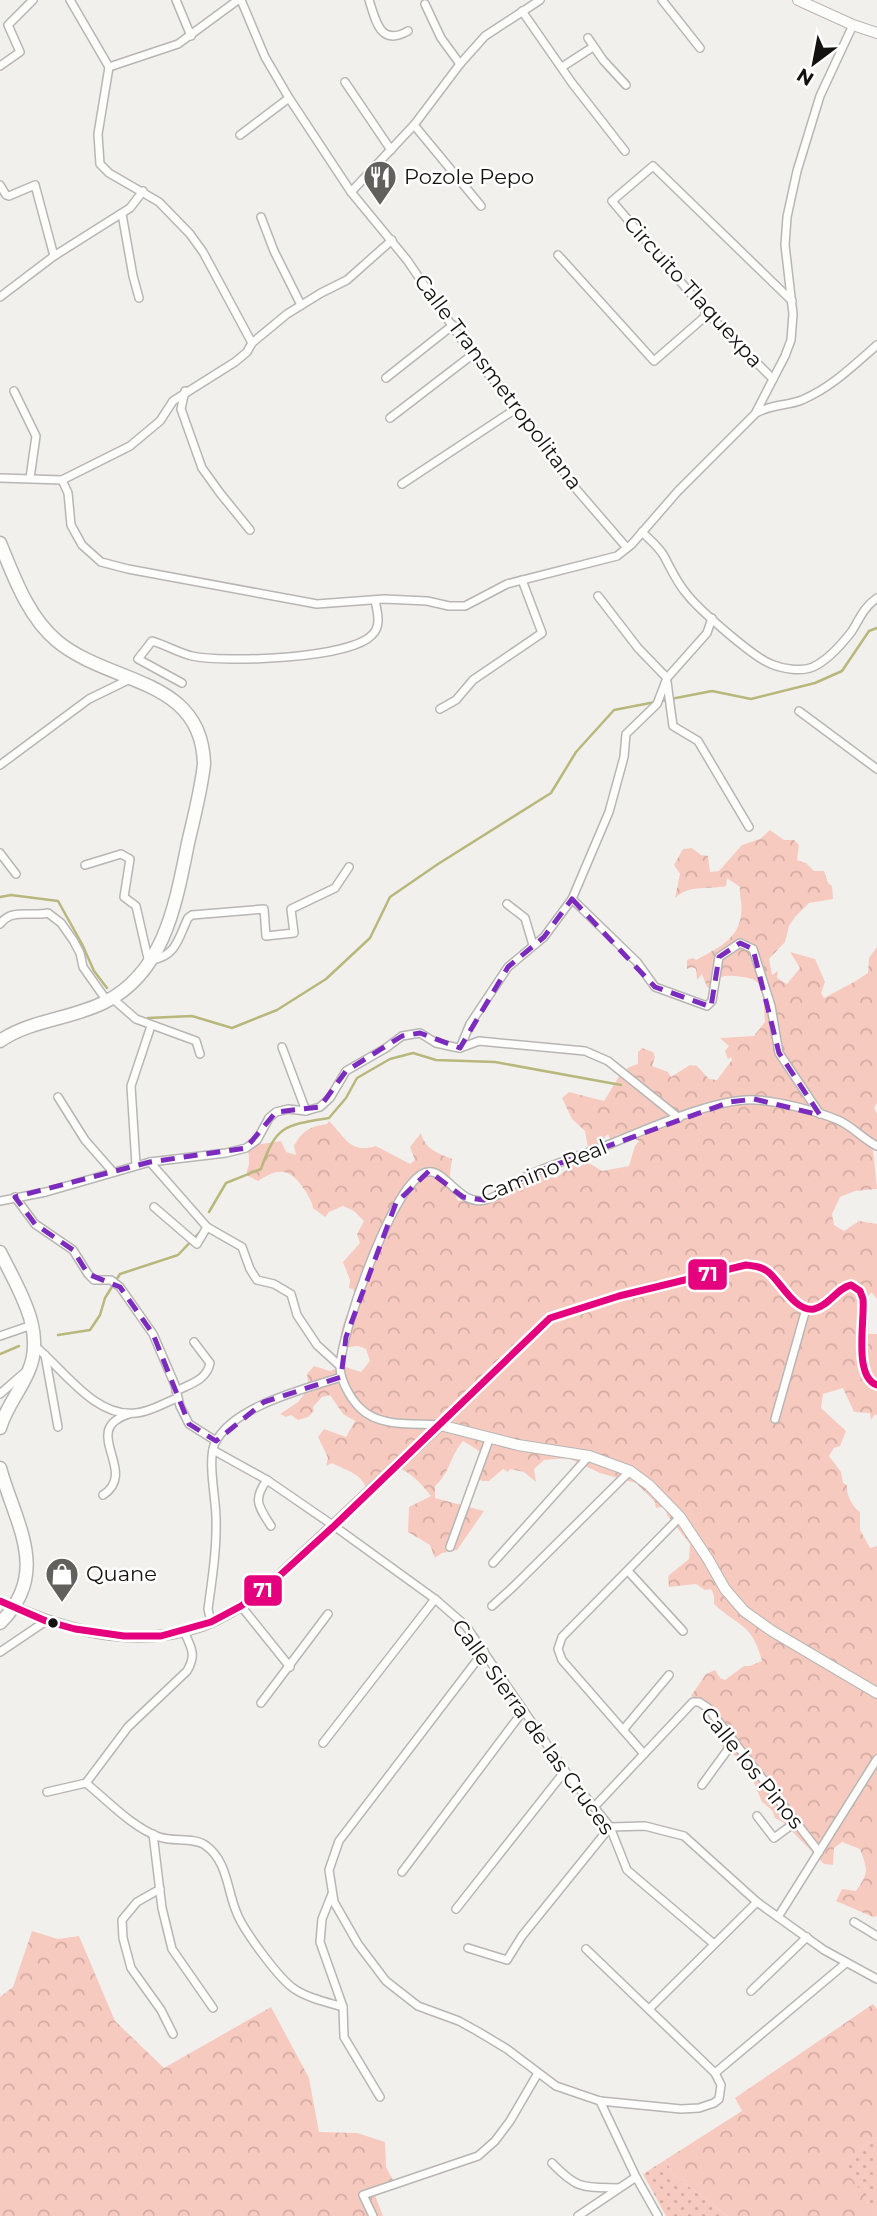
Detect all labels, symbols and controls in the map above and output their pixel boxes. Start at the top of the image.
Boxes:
north arrow [779,28,849,98]
text: N [793,63,818,91]
restaurant icon: Pozole Pepo [361,158,399,207]
place label: Pozole Pepo [404,164,534,189]
street label: Circuito Tlaquexpa [619,211,768,373]
street label: Calle Transmetropolitana [409,269,588,494]
street label: Camino Real [477,1134,610,1207]
line badge: 71 [687,1258,728,1291]
text: 71 [698,1263,718,1286]
shop icon: Quane [43,1555,81,1604]
place label: Quane [86,1561,157,1586]
line badge: 71 [243,1574,283,1607]
text: 71 [253,1579,273,1602]
street label: Calle Sierra de las Cruces [447,1614,620,1839]
unlabelled marker [46,1616,60,1630]
street label: Calle los Pinos [696,1702,809,1834]

